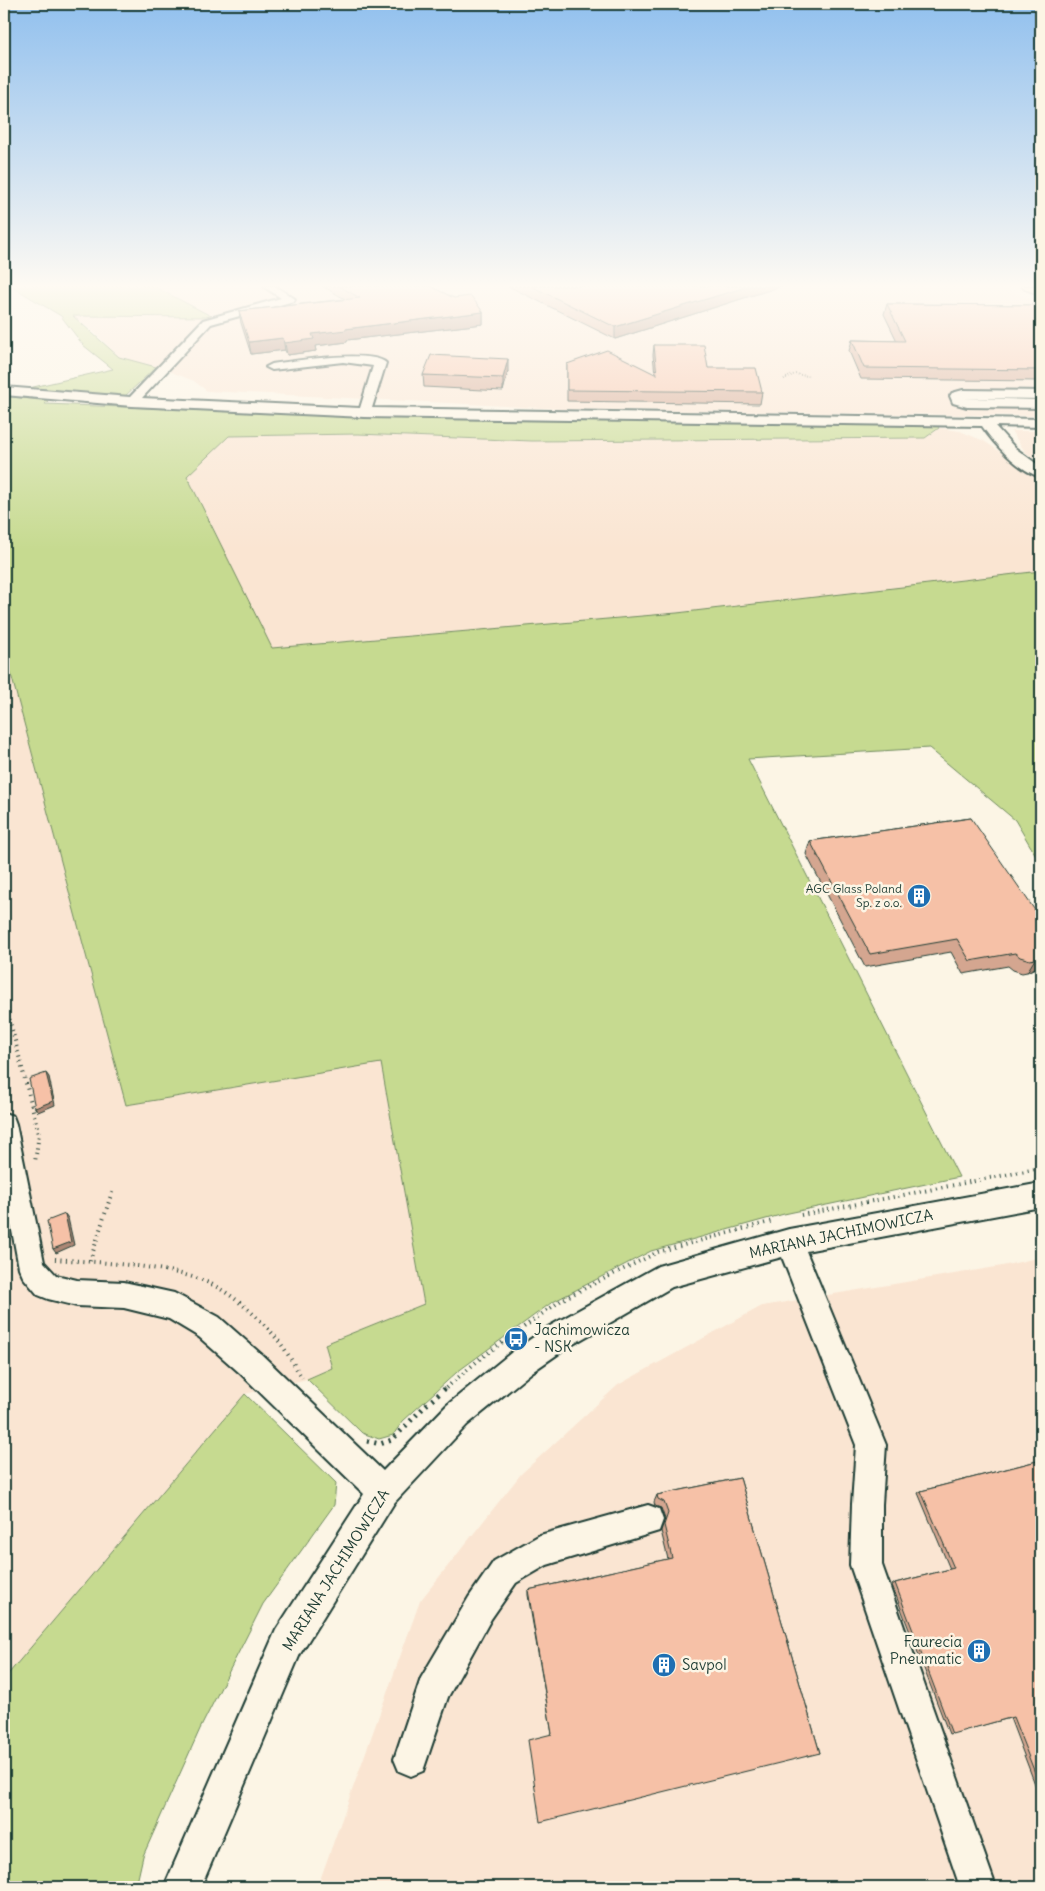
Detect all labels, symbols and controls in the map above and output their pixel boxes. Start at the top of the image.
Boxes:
place label: AGC Glass Poland Sp. z o.o. [806,881,902,910]
building icon: AGC Glass Poland Sp. z o.o. [906,883,932,909]
street label: MARIANA JACHIMOWICZA [747,1205,935,1262]
place label: Jachimowicza - NSK [534,1320,630,1356]
bus stop icon: Jachimowicza - NSK [503,1326,529,1352]
street label: MARIANA JACHIMOWICZA [278,1485,393,1654]
place label: Faurecia Pneumatic [890,1632,962,1668]
building icon: Faurecia Pneumatic [966,1638,992,1664]
building icon: Savpol [651,1652,677,1678]
place label: Savpol [682,1655,727,1674]

